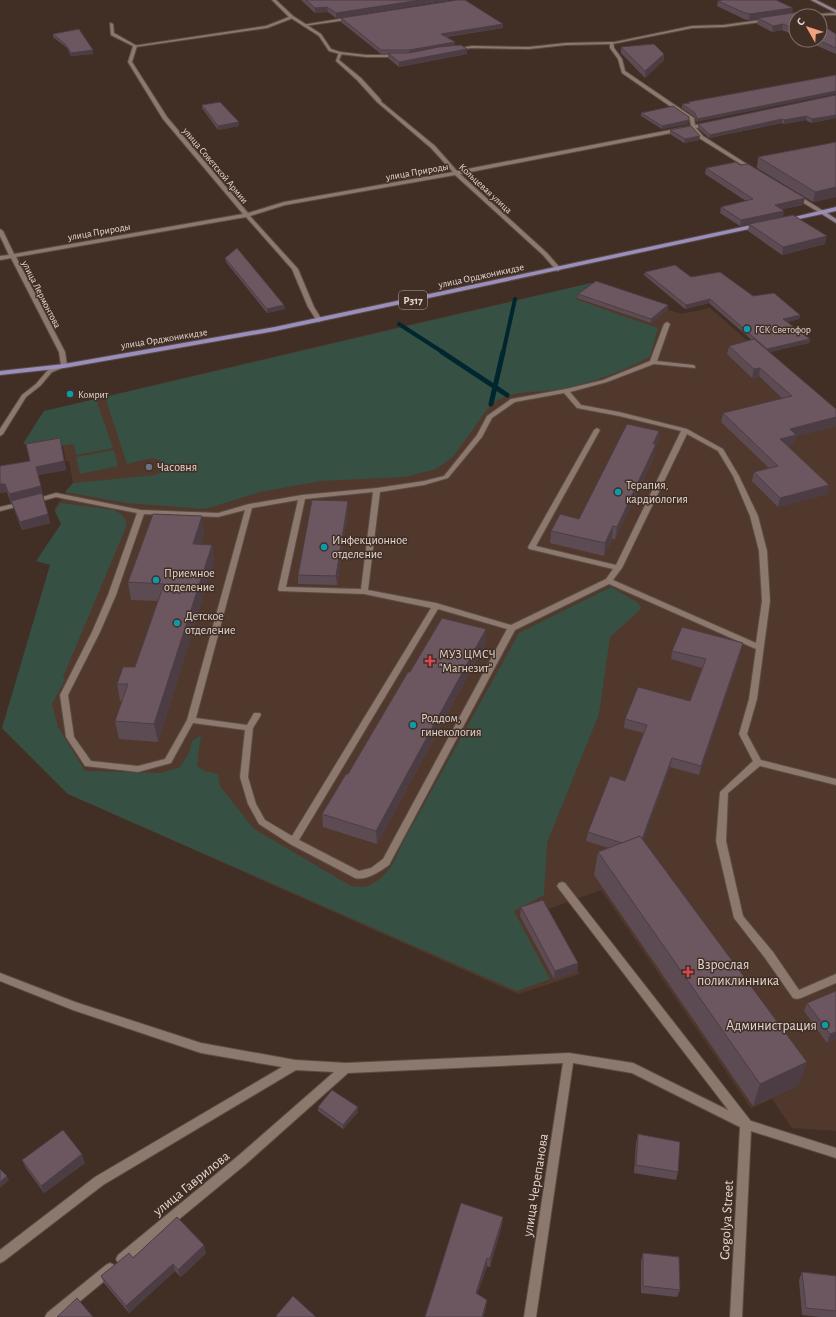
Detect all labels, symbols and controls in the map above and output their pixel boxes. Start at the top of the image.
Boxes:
north arrow [788,8,828,48]
text: С [794,16,807,28]
street label: улица Советской Армии [180,125,250,205]
street label: улица Природы [384,162,449,183]
street label: Кольцевая улица [457,162,514,216]
street label: улица Природы [66,222,131,243]
street label: улица Лермонтова [19,258,63,330]
street label: улица Орджоникидзе [437,262,525,290]
road number: Р317 [399,291,427,309]
marker: ГСК Светофор [742,324,752,334]
place label: ГСК Светофор [755,325,811,335]
street label: улица Орджоникидзе [119,327,208,351]
marker: Комрит [65,389,75,399]
place label: Комрит [78,390,109,400]
place label: Часовня [157,461,197,473]
marker: Часовня [144,462,154,472]
place label: Терапия, кардиология [626,479,688,505]
marker: Терапия, кардиология [613,487,623,497]
place label: Инфекционное отделение [332,534,408,560]
marker: Инфекционное отделение [319,542,329,552]
place label: Приемное отделение [164,567,215,593]
marker: Приемное отделение [151,575,161,585]
place label: Детское отделение [185,610,236,636]
marker: Детское отделение [172,618,182,628]
place label: МУЗ ЦМСЧ "Магнезит" [439,648,496,674]
marker: МУЗ ЦМСЧ "Магнезит" [424,655,436,667]
place label: Роддом, гинекология [421,712,482,738]
marker: Роддом, гинекология [408,720,418,730]
place label: Взрослая поликлинника [697,958,780,988]
marker: Взрослая поликлинника [682,966,694,978]
place label: Администрация [726,1019,817,1033]
marker: Администрация [820,1020,830,1030]
street label: улица Черепанова [521,1132,551,1239]
street label: улица Гаврилова [150,1148,233,1219]
street label: Gogolya Street [718,1179,736,1260]

